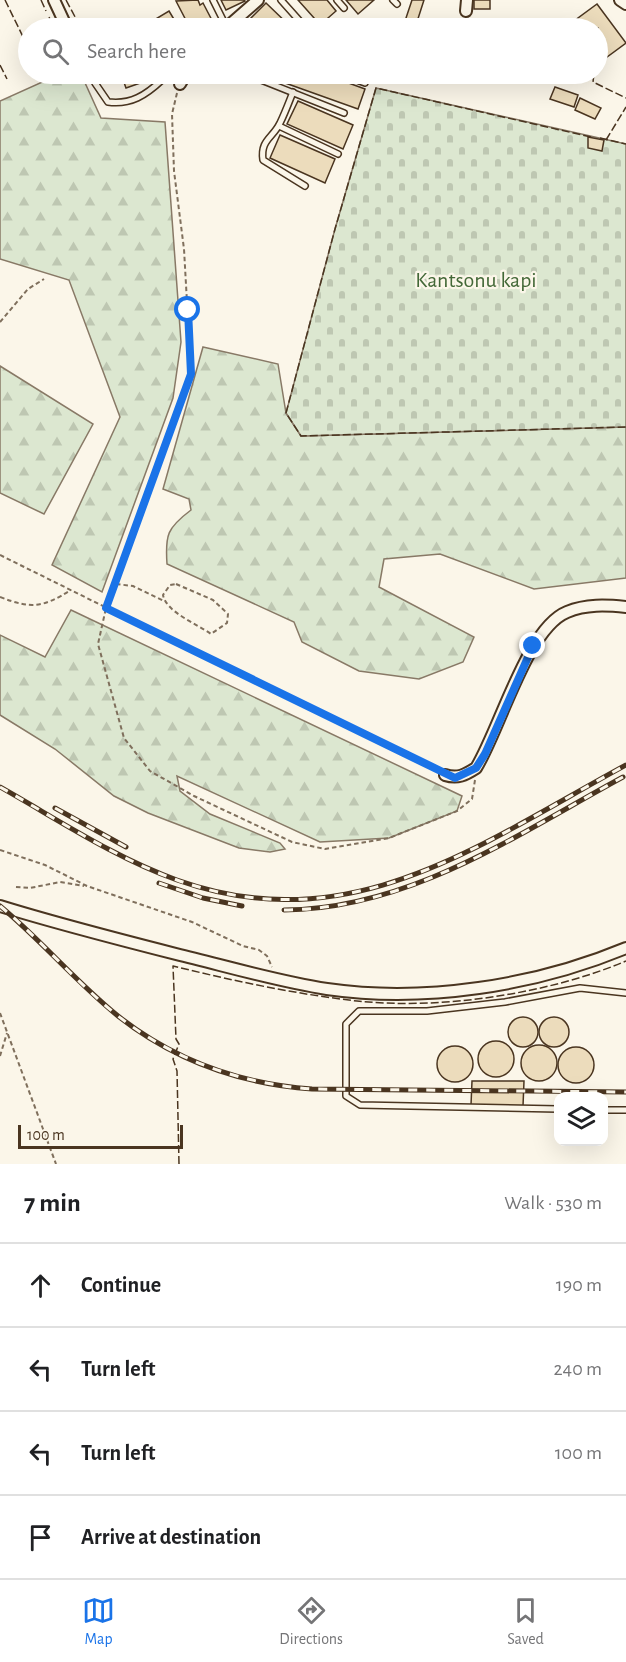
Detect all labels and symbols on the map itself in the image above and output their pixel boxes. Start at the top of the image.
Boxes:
park label: Kantsonu kapi [415,269,537,291]
route start [174,296,200,322]
route end [519,632,545,658]
scale bar [18,1122,183,1150]

